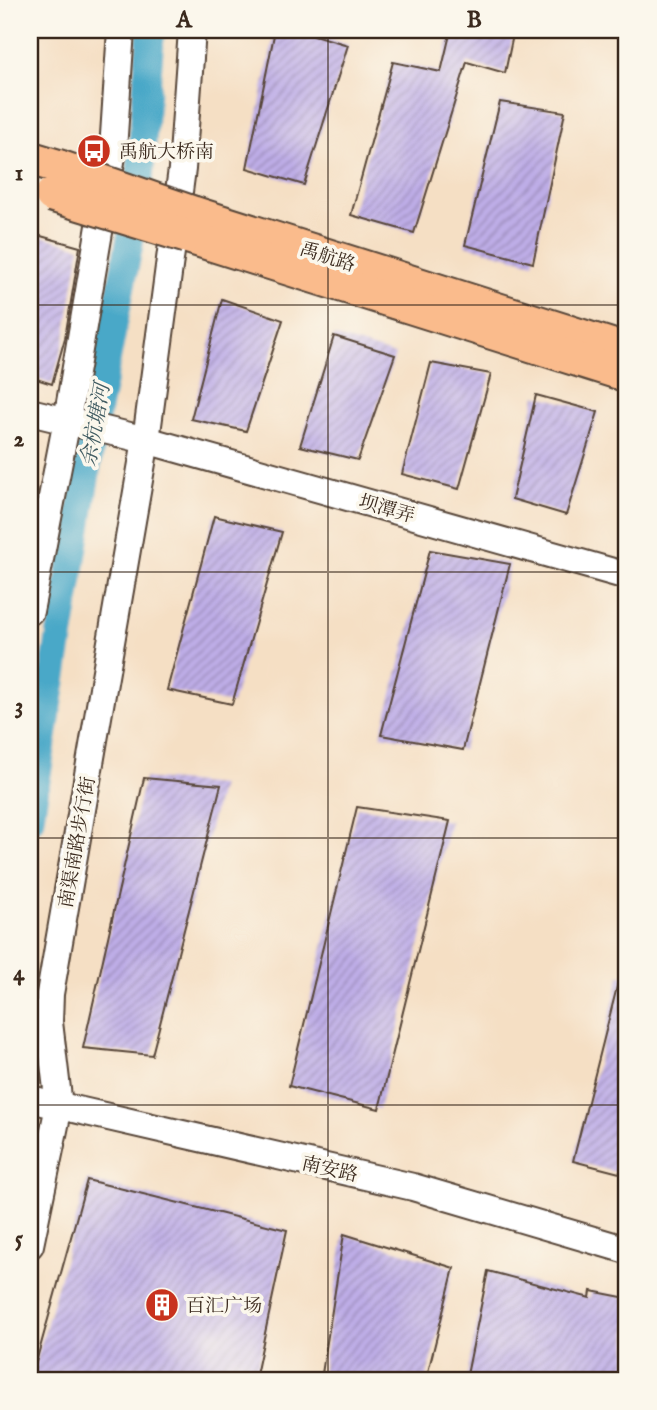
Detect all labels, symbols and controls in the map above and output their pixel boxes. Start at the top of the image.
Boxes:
text: A [175,6,193,35]
text: B [466,6,482,35]
bus stop icon: 禹航大桥南 [75,132,113,170]
place label: 禹航大桥南 [119,141,214,165]
text: 1 [15,159,23,188]
street label: 禹航路 [297,238,358,278]
water label: 余杭塘河 [76,378,118,469]
text: 2 [14,425,25,454]
street label: 坝潭弄 [356,491,417,529]
text: 3 [15,692,23,721]
street label: 南渠南路步行街 [55,775,101,910]
text: 4 [13,959,25,988]
street label: 南安路 [299,1152,360,1188]
text: 5 [15,1225,24,1254]
building icon: 百汇广场 [143,1286,181,1324]
place label: 百汇广场 [186,1295,262,1319]

